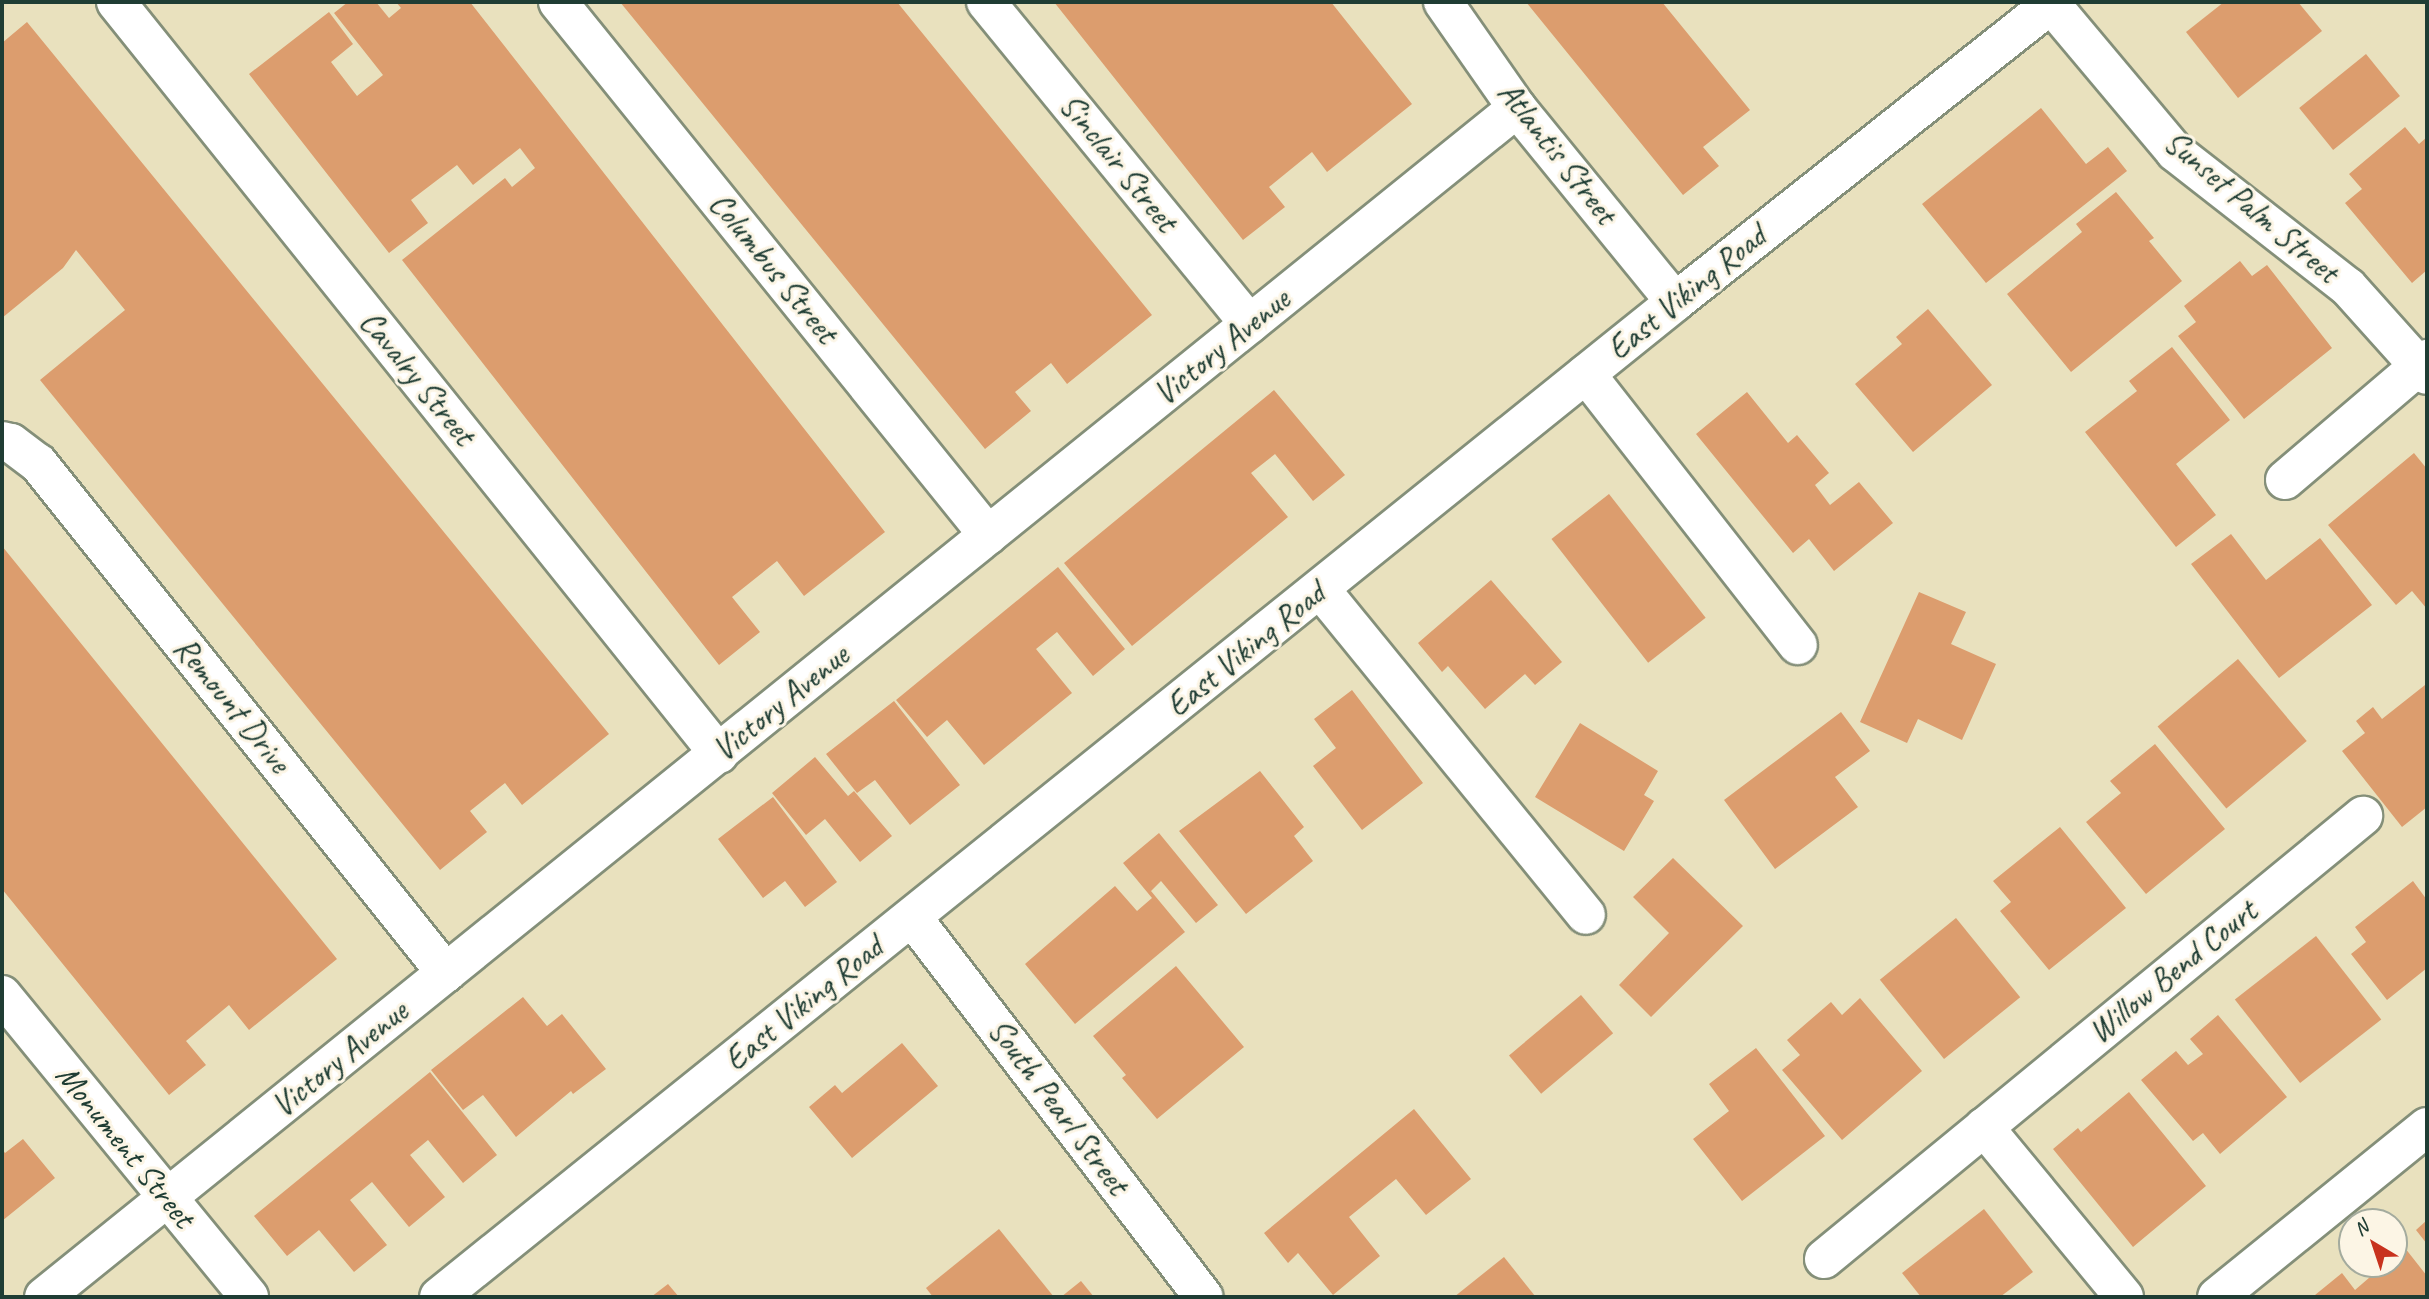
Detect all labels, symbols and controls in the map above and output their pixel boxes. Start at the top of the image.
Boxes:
street label: Atlantis Street [1489,74,1625,232]
street label: Sinclair Street [1050,86,1186,240]
street label: Sunset Palm Street [2155,122,2347,292]
street label: Columbus Street [700,184,846,352]
street label: East Viking Road [1600,217,1774,369]
street label: Victory Avenue [1146,280,1298,414]
street label: Cavalry Street [351,303,483,453]
street label: East Viking Road [1159,574,1333,726]
street label: Remount Drive [165,629,299,781]
street label: Victory Avenue [705,636,857,770]
street label: Willow Bend Court [2081,892,2265,1052]
street label: East Viking Road [717,928,891,1080]
street label: Victory Avenue [264,992,416,1126]
street label: South Pearl Street [979,1011,1137,1203]
street label: Monument Street [47,1056,203,1236]
north arrow [2338,1208,2408,1278]
text: N [2349,1215,2373,1241]

